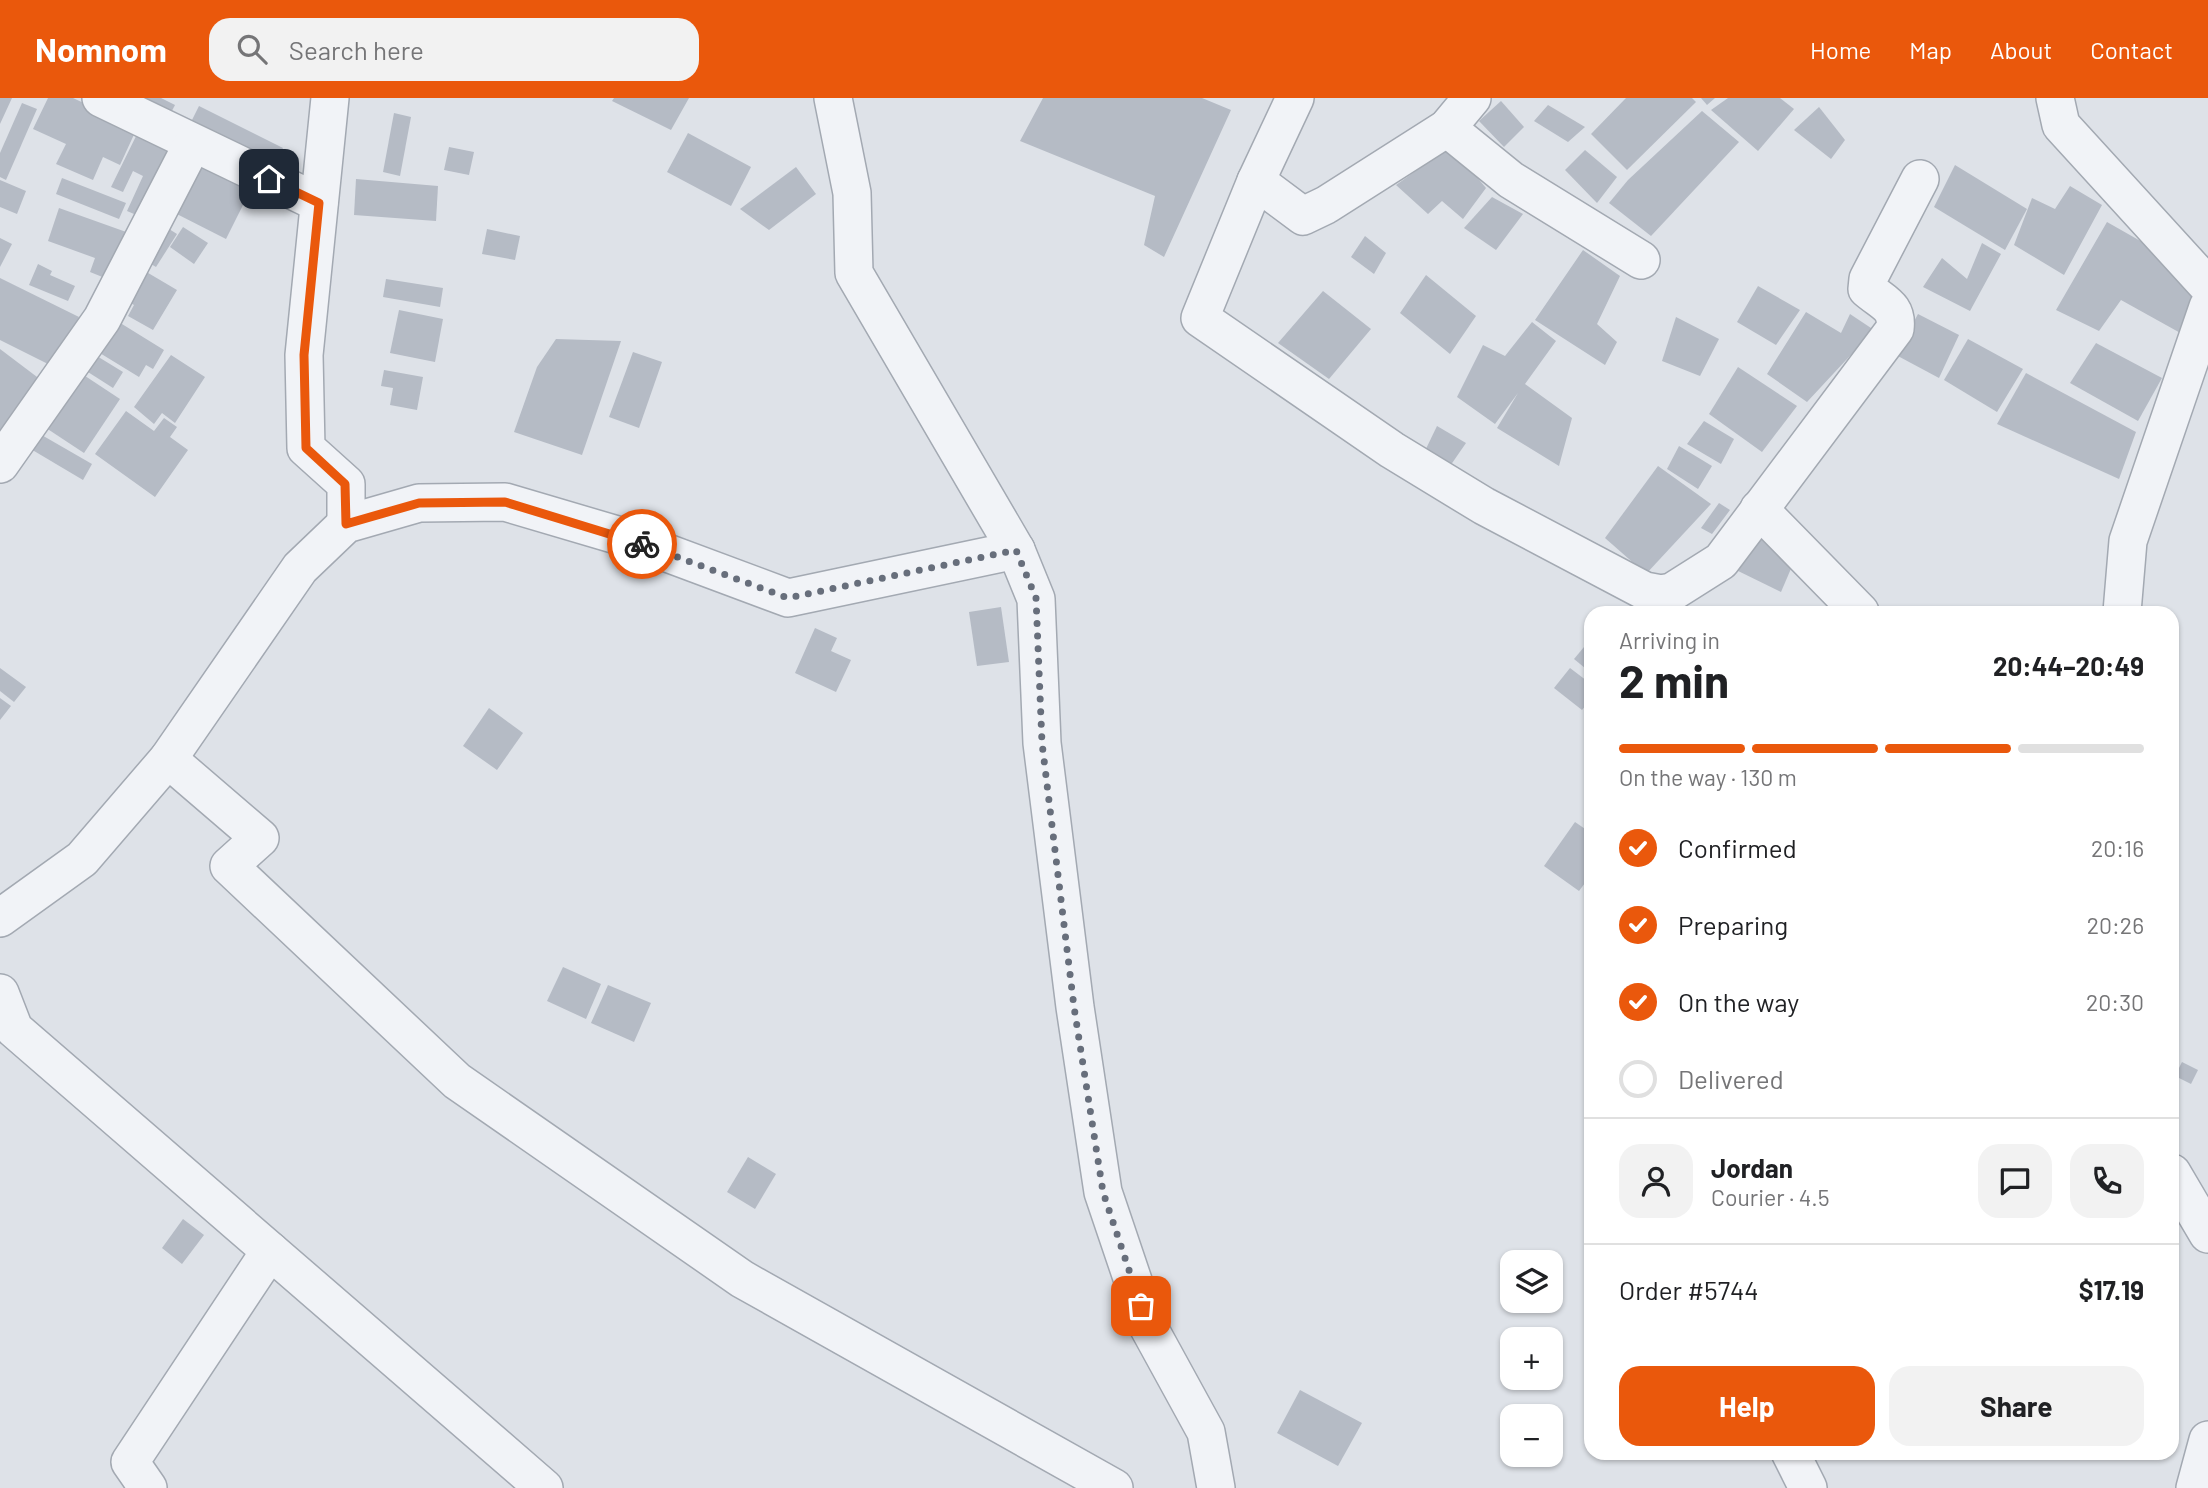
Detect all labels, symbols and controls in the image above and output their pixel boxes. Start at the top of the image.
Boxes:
search box [209,18,699,81]
text: Nomnom [35,29,167,69]
icon: search [233,30,271,68]
text: Search here [289,34,424,65]
text: Home [1810,35,1871,64]
text: Map [1909,35,1952,64]
text: About [1990,35,2052,64]
text: Contact [2090,35,2173,64]
pin [239,149,299,209]
icon: home [250,160,288,198]
courier [607,509,677,579]
icon: bike [623,525,661,563]
text: Arriving in [1619,626,1720,654]
text: 20:44–20:49 [1993,650,2144,681]
text: 2 min [1619,652,1729,707]
text: On the way · 130 m [1619,763,1797,791]
icon: check [1619,829,1657,867]
text: Confirmed [1678,832,1797,863]
text: 20:16 [2091,834,2144,862]
icon: check [1619,906,1657,944]
text: Preparing [1678,909,1788,940]
text: 20:26 [2087,911,2144,939]
icon: check [1619,983,1657,1021]
text: On the way [1678,986,1799,1017]
text: 20:30 [2086,988,2144,1016]
text: Delivered [1678,1063,1784,1094]
button: person [1619,1144,1693,1218]
button: chat [1978,1144,2052,1218]
button: phone [2070,1144,2144,1218]
text: Jordan [1711,1152,1793,1183]
text: Courier · 4.5 [1711,1183,1830,1211]
map controls [1500,1250,1563,1467]
button: layers [1500,1250,1563,1313]
text: Order #5744 [1619,1274,1759,1305]
text: $17.19 [2079,1274,2144,1305]
pin [1111,1276,1171,1336]
icon: bag [1122,1287,1160,1325]
button: + [1500,1327,1563,1390]
button: Help [1619,1366,1875,1446]
button: Share [1889,1366,2144,1446]
button: − [1500,1404,1563,1467]

